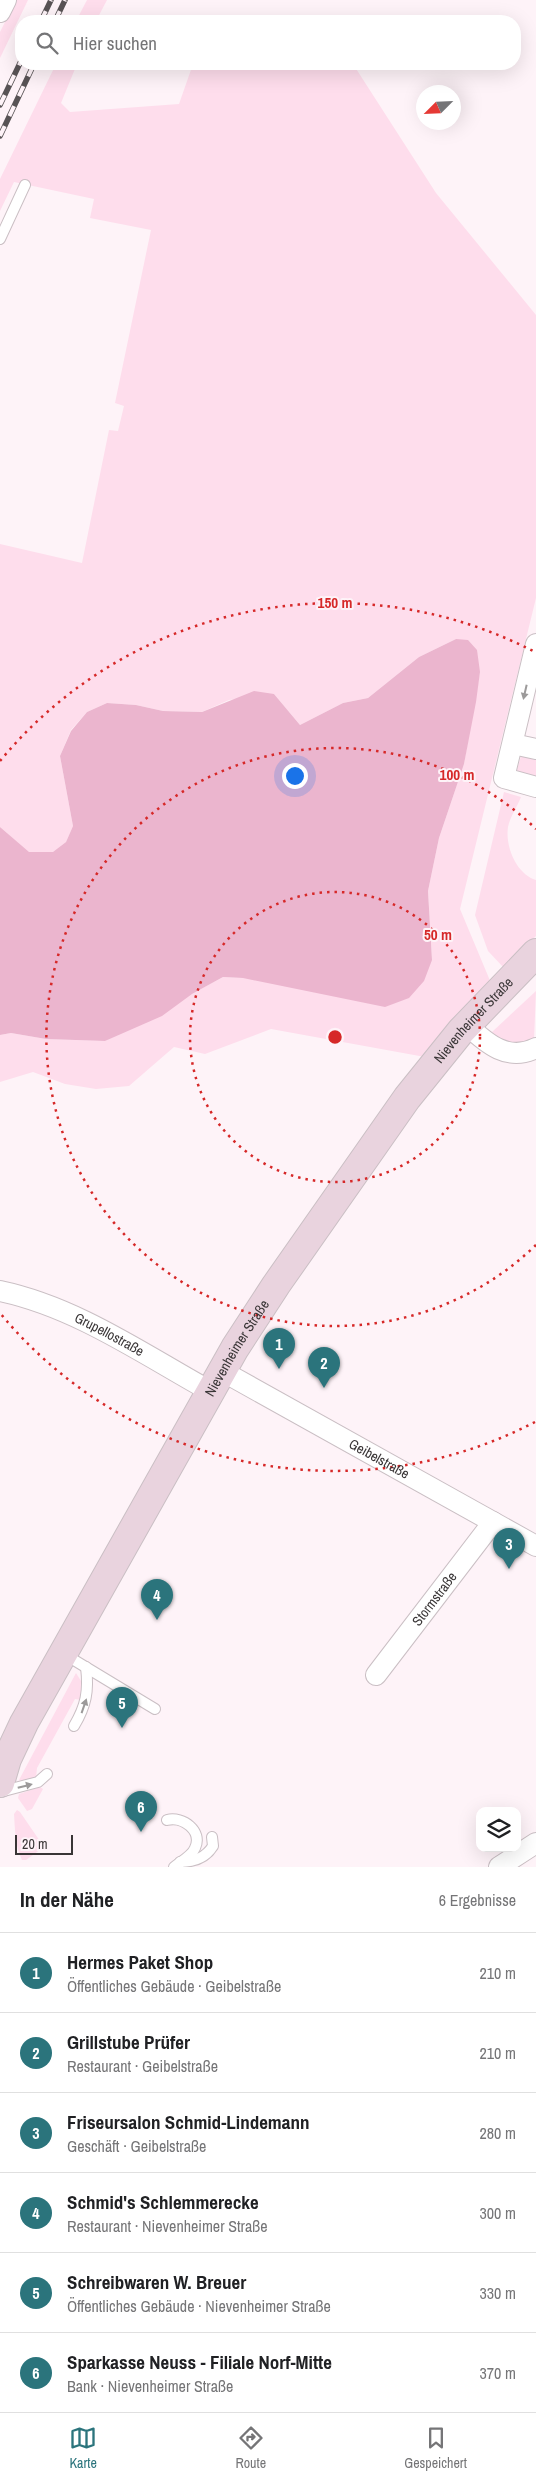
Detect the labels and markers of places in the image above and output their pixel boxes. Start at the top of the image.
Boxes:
centre of rings [326,1028,344,1046]
pin: 1 [263,1328,295,1369]
pin: 2 [308,1347,340,1388]
pin: 3 [493,1528,525,1569]
pin: 4 [141,1579,173,1620]
pin: 5 [106,1687,138,1728]
pin: 6 [125,1791,157,1832]

